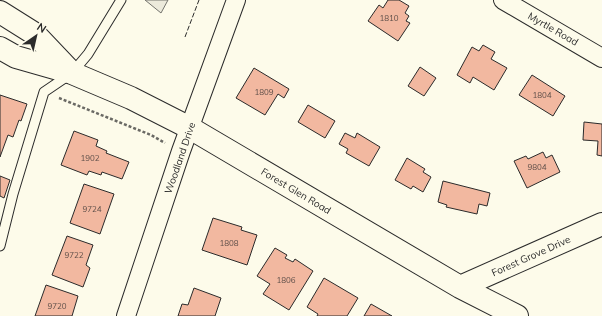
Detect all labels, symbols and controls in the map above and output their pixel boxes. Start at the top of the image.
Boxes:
street label: Myrtle Road [525,9,581,49]
house number: 1810 [379,13,399,23]
north arrow [16,16,56,56]
text: N [34,20,49,36]
house number: 1809 [254,87,274,97]
house number: 1804 [532,90,552,100]
street label: Woodland Drive [162,120,198,196]
house number: 1902 [80,153,100,163]
house number: 9804 [527,162,547,172]
street label: Forest Glen Road [259,165,333,217]
house number: 9724 [82,204,102,214]
street label: Forest Grove Drive [489,233,573,279]
house number: 1808 [219,238,239,248]
house number: 9722 [64,250,84,260]
house number: 1806 [276,275,296,285]
house number: 9720 [47,301,67,311]

